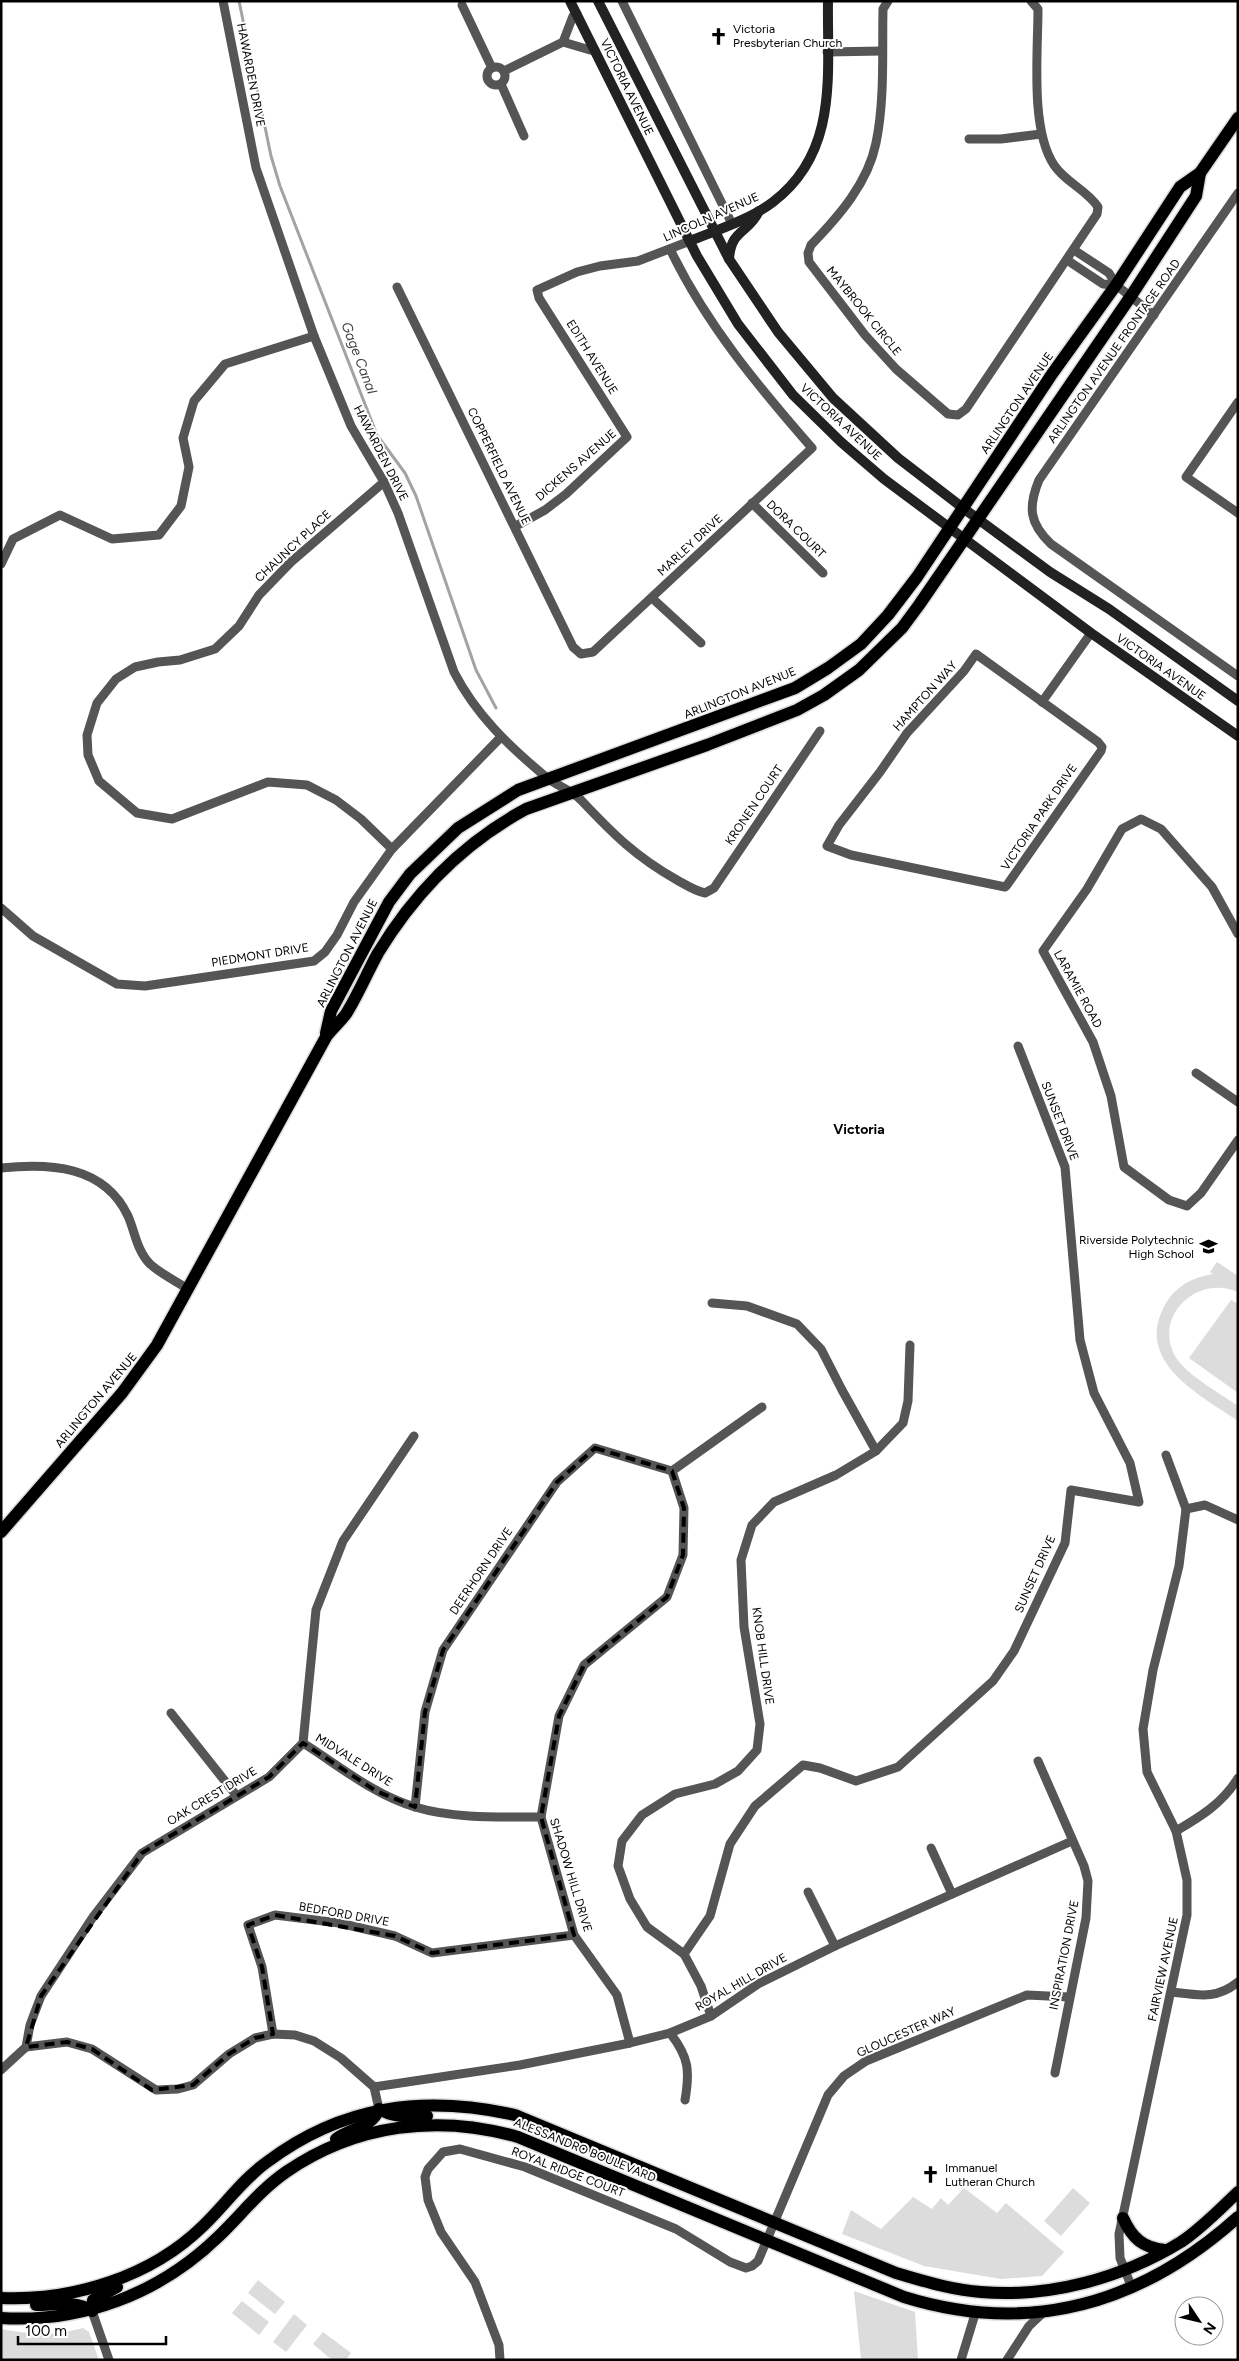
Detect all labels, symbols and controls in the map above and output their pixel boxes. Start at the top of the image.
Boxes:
street label: HAWARDEN DRIVE [234,22,268,128]
place label: Victoria Presbyterian Church [733,22,843,50]
church icon: Victoria Presbyterian Church [709,26,729,46]
street label: VICTORIA AVENUE [597,36,657,138]
street label: LINCOLN AVENUE [661,190,761,244]
street label: ARLINGTON AVENUE FRONTAGE ROAD [1045,256,1183,446]
street label: MAYBROOK CIRCLE [824,264,904,358]
street label: EDITH AVENUE [564,317,620,397]
water label: Gage Canal [338,320,381,397]
street label: ARLINGTON AVENUE [978,349,1056,457]
street label: VICTORIA AVENUE [797,381,885,463]
street label: HAWARDEN DRIVE [351,403,411,503]
street label: COPPERFIELD AVENUE [464,405,534,527]
street label: DICKENS AVENUE [533,426,619,504]
street label: DORA COURT [764,497,829,561]
street label: CHAUNCY PLACE [252,507,334,585]
street label: MARLEY DRIVE [655,511,725,579]
street label: VICTORIA AVENUE [1114,631,1208,703]
street label: HAMPTON WAY [890,658,960,734]
street label: ARLINGTON AVENUE [682,664,798,722]
street label: VICTORIA PARK DRIVE [998,761,1080,873]
street label: KRONEN COURT [722,762,786,848]
street label: ARLINGTON AVENUE [314,897,380,1009]
street label: PIEDMONT DRIVE [210,940,310,970]
street label: LARAMIE ROAD [1051,948,1105,1030]
street label: SUNSET DRIVE [1038,1079,1082,1163]
district label: Victoria [833,1121,885,1138]
place label: Riverside Polytechnic High School [1079,1233,1195,1261]
school or university icon: Riverside Polytechnic High School [1198,1237,1218,1257]
street label: ARLINGTON AVENUE [52,1350,140,1450]
street label: DEERHORN DRIVE [447,1525,515,1617]
street label: SUNSET DRIVE [1012,1533,1058,1615]
street label: KNOB HILL DRIVE [749,1606,777,1706]
street label: MIDVALE DRIVE [313,1731,395,1789]
street label: OAK CREST DRIVE [165,1764,259,1828]
street label: SHADOW HILL DRIVE [547,1816,595,1934]
street label: BEDFORD DRIVE [298,1899,390,1929]
street label: INSPIRATION DRIVE [1046,1899,1082,2011]
street label: FAIRVIEW AVENUE [1145,1915,1181,2023]
street label: ROYAL HILL DRIVE [693,1950,789,2014]
street label: GLOUCESTER WAY [854,2004,958,2060]
street label: ALESSANDRO BOULEVARD [512,2115,658,2185]
street label: ROYAL RIDGE COURT [509,2144,627,2200]
place label: Immanuel Lutheran Church [945,2161,1035,2189]
church icon: Immanuel Lutheran Church [921,2165,941,2185]
north arrow [1174,2296,1224,2346]
scale bar [18,2314,165,2346]
text: N [1199,2319,1219,2337]
text: 100 m [25,2322,67,2340]

